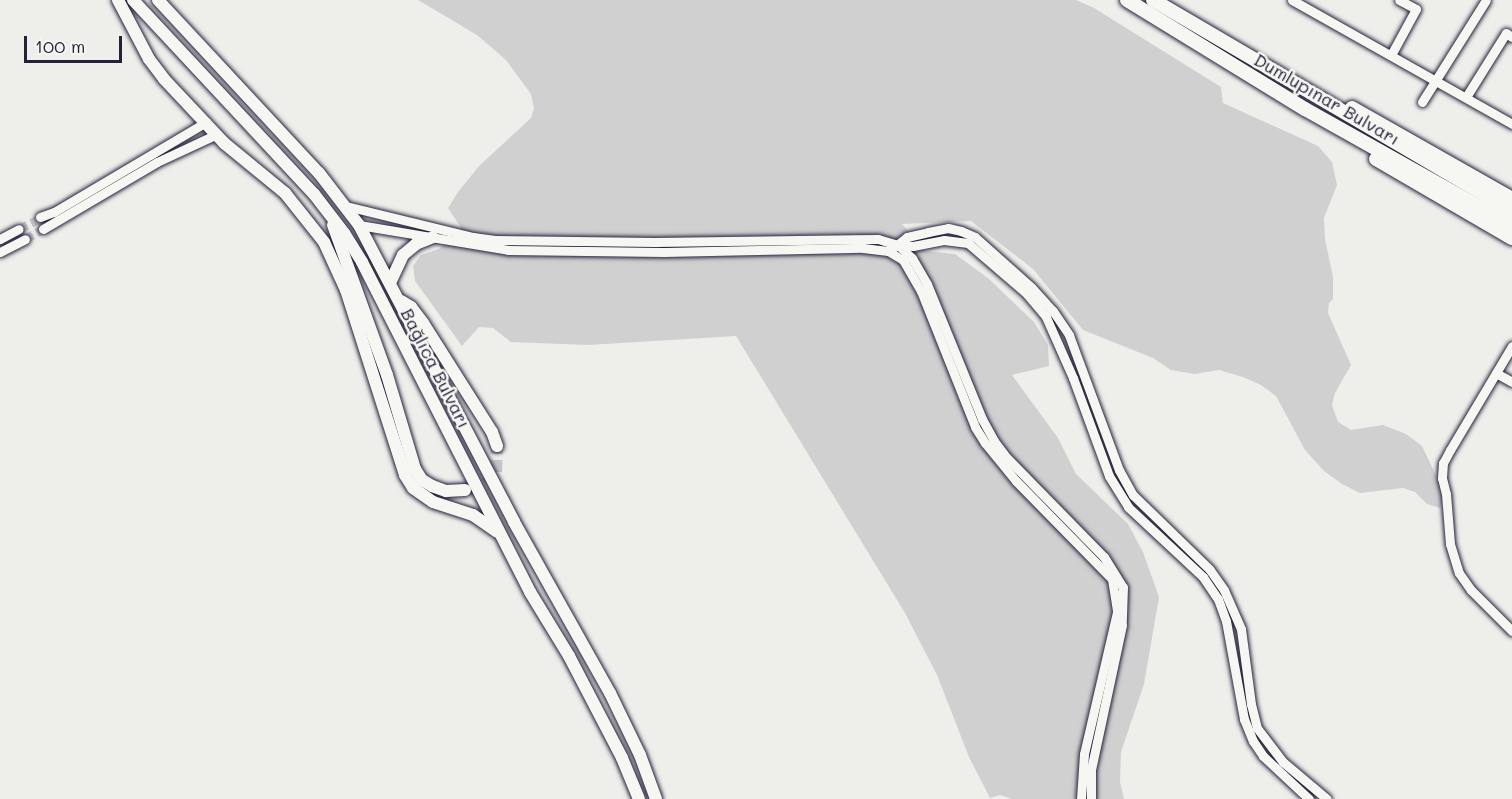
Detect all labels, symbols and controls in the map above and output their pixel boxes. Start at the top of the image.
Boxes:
scale bar [27,24,124,62]
text: 100 m [35,34,85,58]
street label: Dumlupınar Bulvarı [1250,48,1404,150]
street label: Bağlıca Bulvarı [397,305,475,431]

